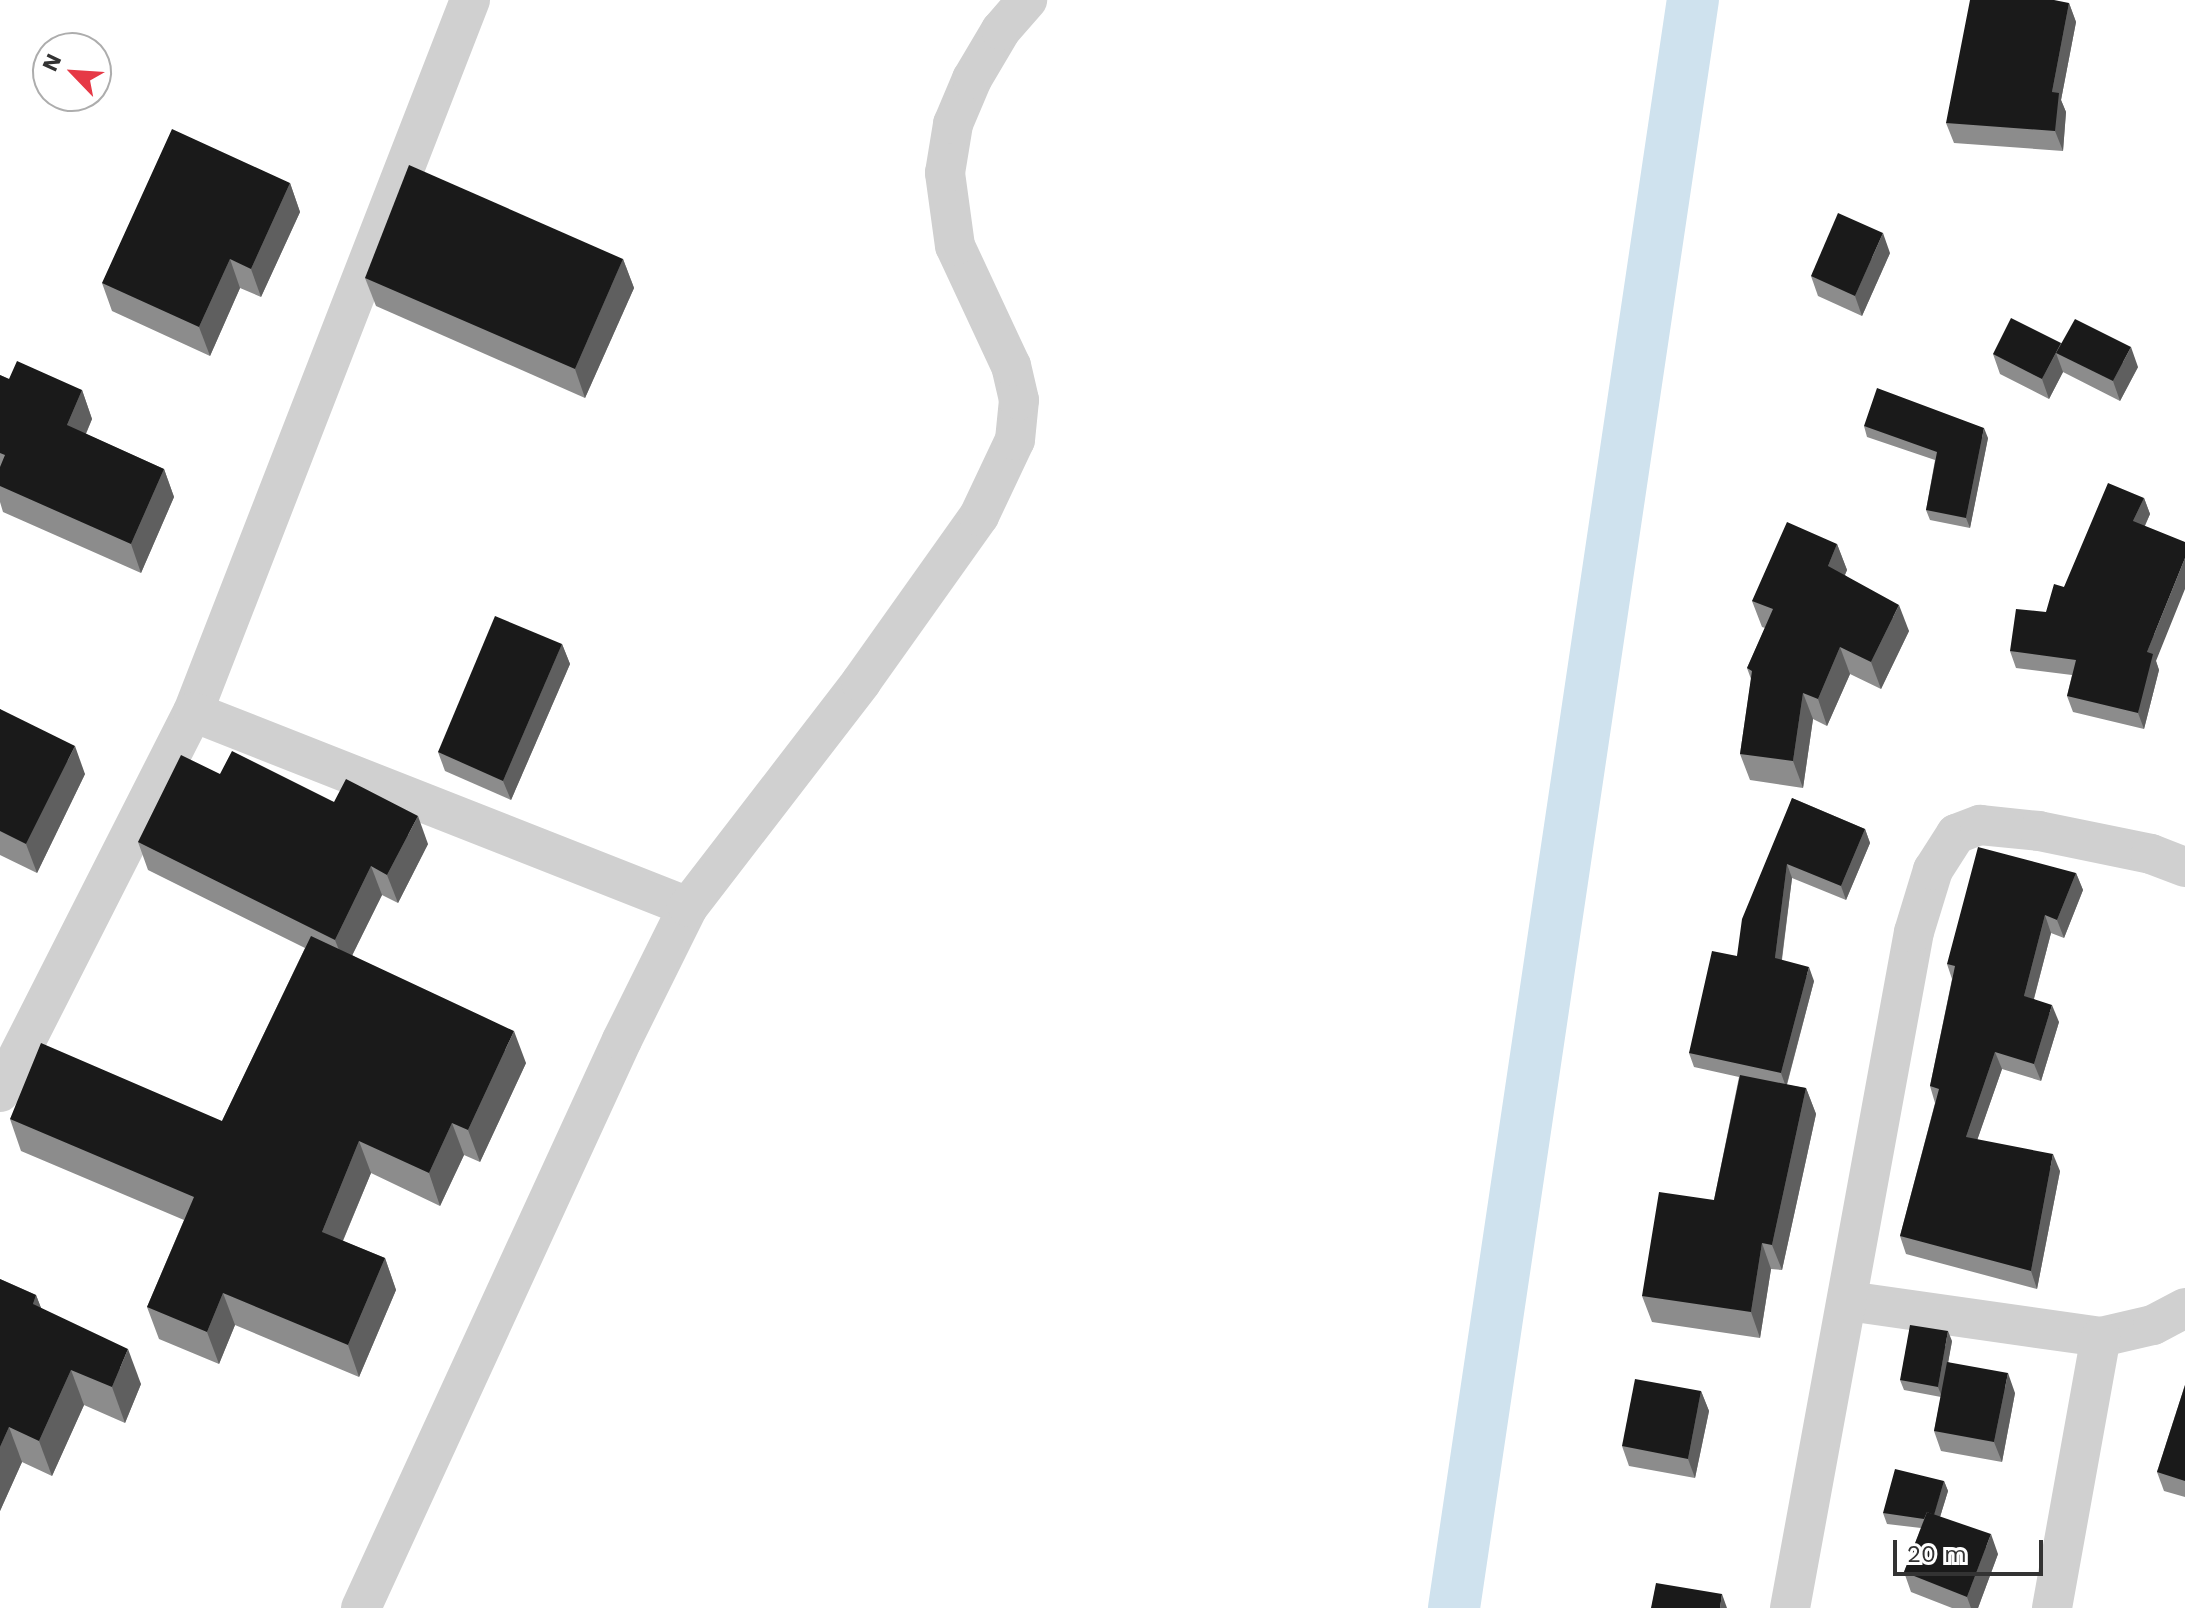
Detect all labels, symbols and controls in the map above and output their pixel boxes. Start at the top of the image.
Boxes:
north arrow [32,32,112,112]
text: N [37,50,66,75]
scale bar [1897,1524,2047,1574]
text: 20 m [1907,1540,1967,1568]

